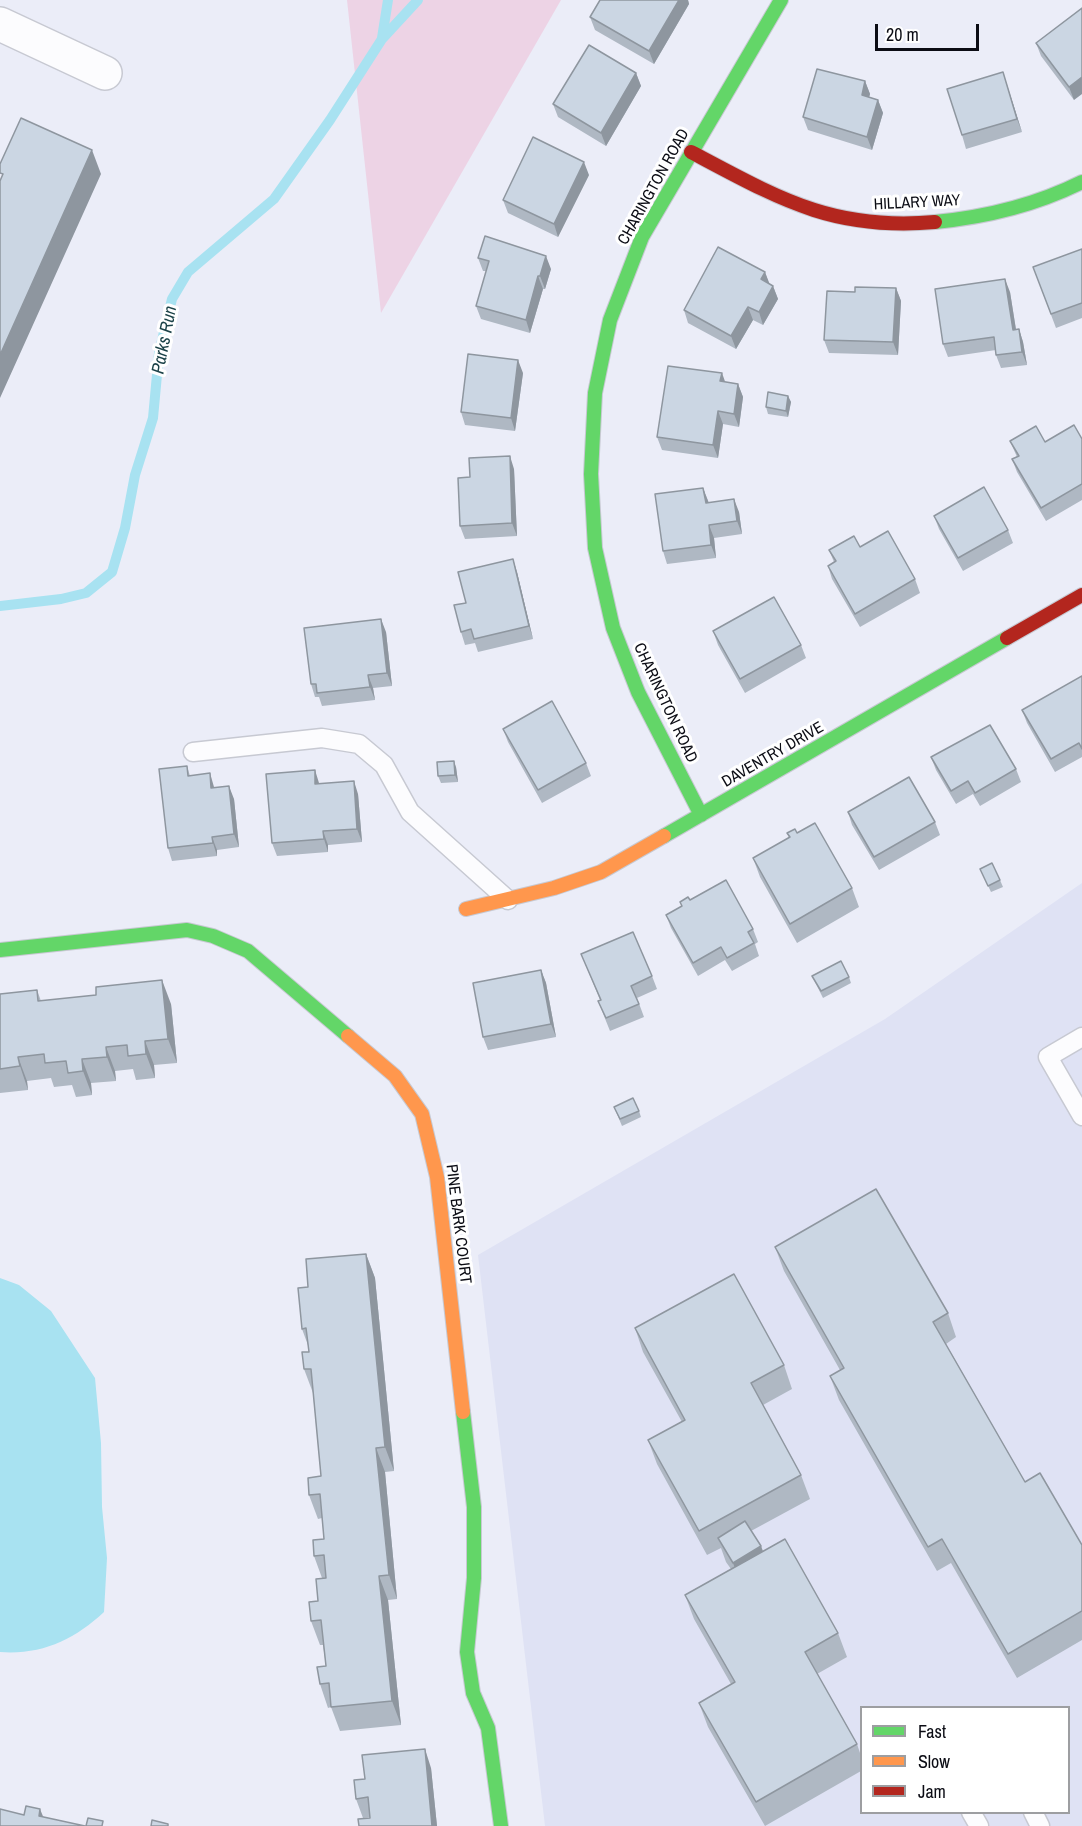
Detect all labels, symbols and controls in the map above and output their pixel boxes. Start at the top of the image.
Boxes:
scale bar [878,12,982,50]
text: 20 m [886,22,919,47]
street label: CHARINGTON ROAD [614,126,694,248]
street label: HILLARY WAY [873,191,961,215]
water label: Parks Run [148,304,182,376]
street label: CHARINGTON ROAD [629,640,701,766]
street label: DAVENTRY DRIVE [719,718,827,792]
street label: PINE BARK COURT [441,1163,475,1285]
legend [860,1706,1070,1814]
text: Fast [918,1719,946,1744]
text: Slow [918,1749,950,1774]
text: Jam [918,1779,946,1804]

